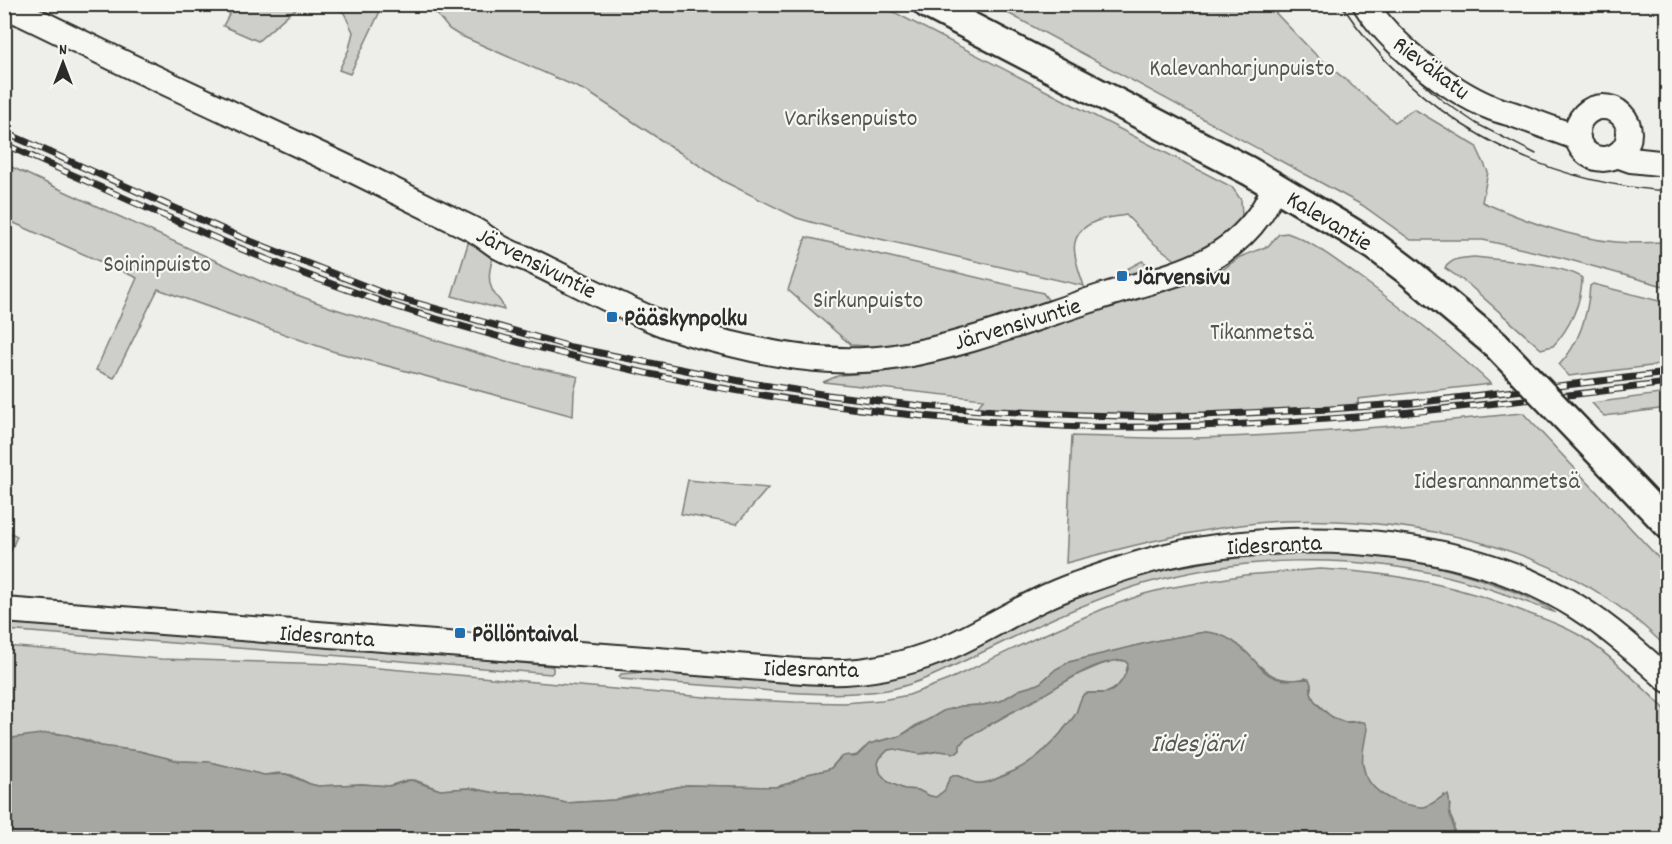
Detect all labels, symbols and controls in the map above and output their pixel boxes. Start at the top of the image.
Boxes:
street label: Rieväkatu [1384,29,1476,110]
north arrow [33,33,93,93]
text: N [59,39,67,62]
park label: Kalevanharjunpuisto [1149,53,1335,87]
park label: Variksenpuisto [784,103,918,137]
street label: Kalevantie [1279,184,1378,262]
street label: Järvensivuntie [470,220,602,310]
park label: Soininpuisto [103,249,211,283]
place label: Järvensivu [1134,262,1230,296]
marker: Järvensivu [1115,269,1129,283]
park label: Sirkunpuisto [813,285,923,319]
street label: Järvensivuntie [950,290,1085,361]
place label: Pääskynpolku [624,303,747,337]
marker: Pääskynpolku [605,310,619,324]
park label: Tikanmetsä [1210,317,1314,351]
park label: Iidesrannanmetsä [1414,466,1580,500]
street label: Iidesranta [1226,527,1323,566]
street label: Iidesranta [278,618,376,658]
place label: Pöllöntaival [472,619,579,653]
marker: Pöllöntaival [453,626,467,640]
street label: Iidesranta [763,653,860,689]
water label: Iidesjärvi [1151,727,1247,764]

